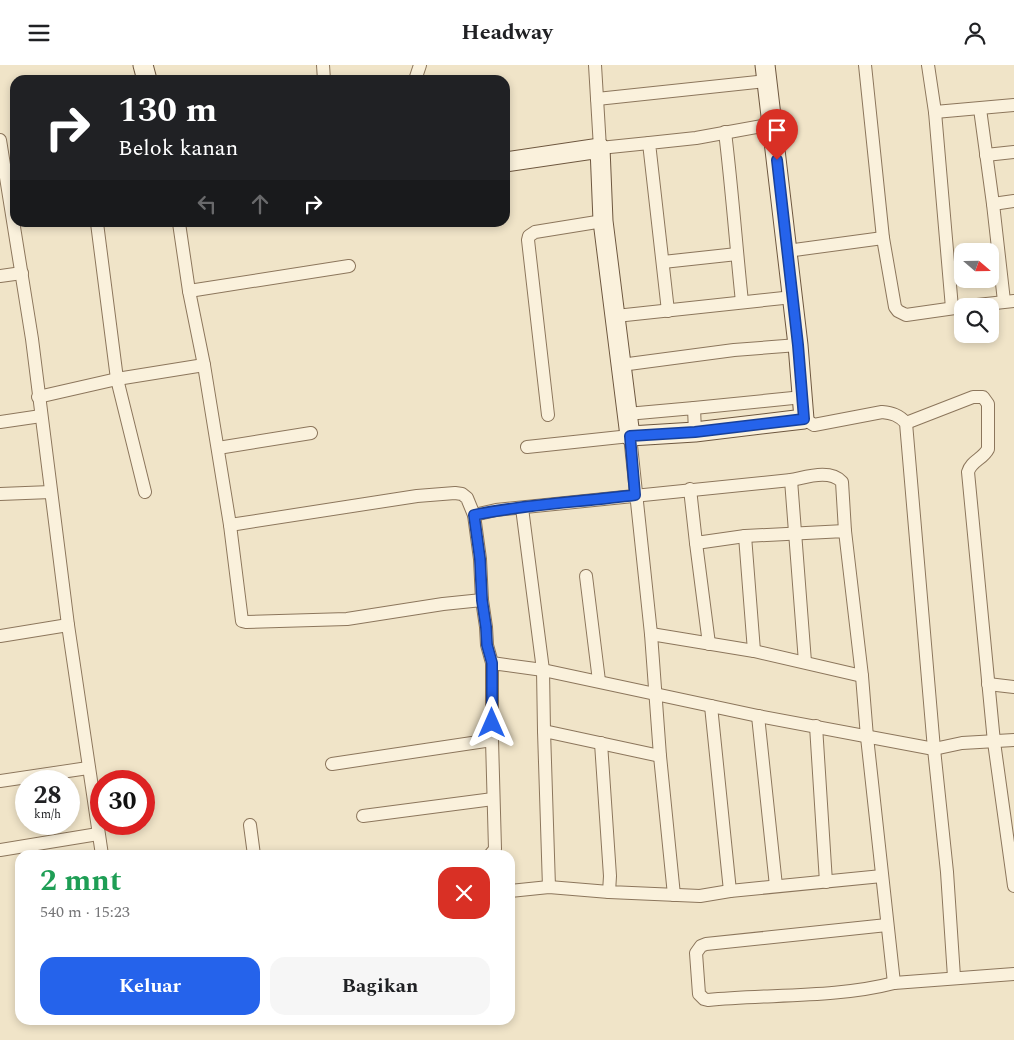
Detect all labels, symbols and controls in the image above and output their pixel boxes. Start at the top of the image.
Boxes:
text: Headway [461,16,553,49]
icon: menu [25,19,53,47]
icon: person [961,19,989,47]
text: 130 m [118,84,217,137]
icon: right [35,95,100,160]
pin [756,109,798,160]
icon: arrive [763,116,791,144]
text: Belok kanan [118,132,238,165]
icon: left [193,190,221,218]
icon: ahead [246,190,274,218]
icon: right [299,190,327,218]
north arrow [954,243,999,287]
map controls [954,243,999,343]
button: search [954,298,999,343]
position arrow [465,696,517,748]
speed limit sign: 30 [90,770,155,835]
text: 28 [33,777,62,815]
text: km/h [34,805,61,824]
text: 2 mnt [40,858,121,904]
button: close [438,867,490,919]
text: 540 m · 15:23 [40,900,130,924]
button: Keluar [40,957,260,1015]
button: Bagikan [270,957,490,1015]

